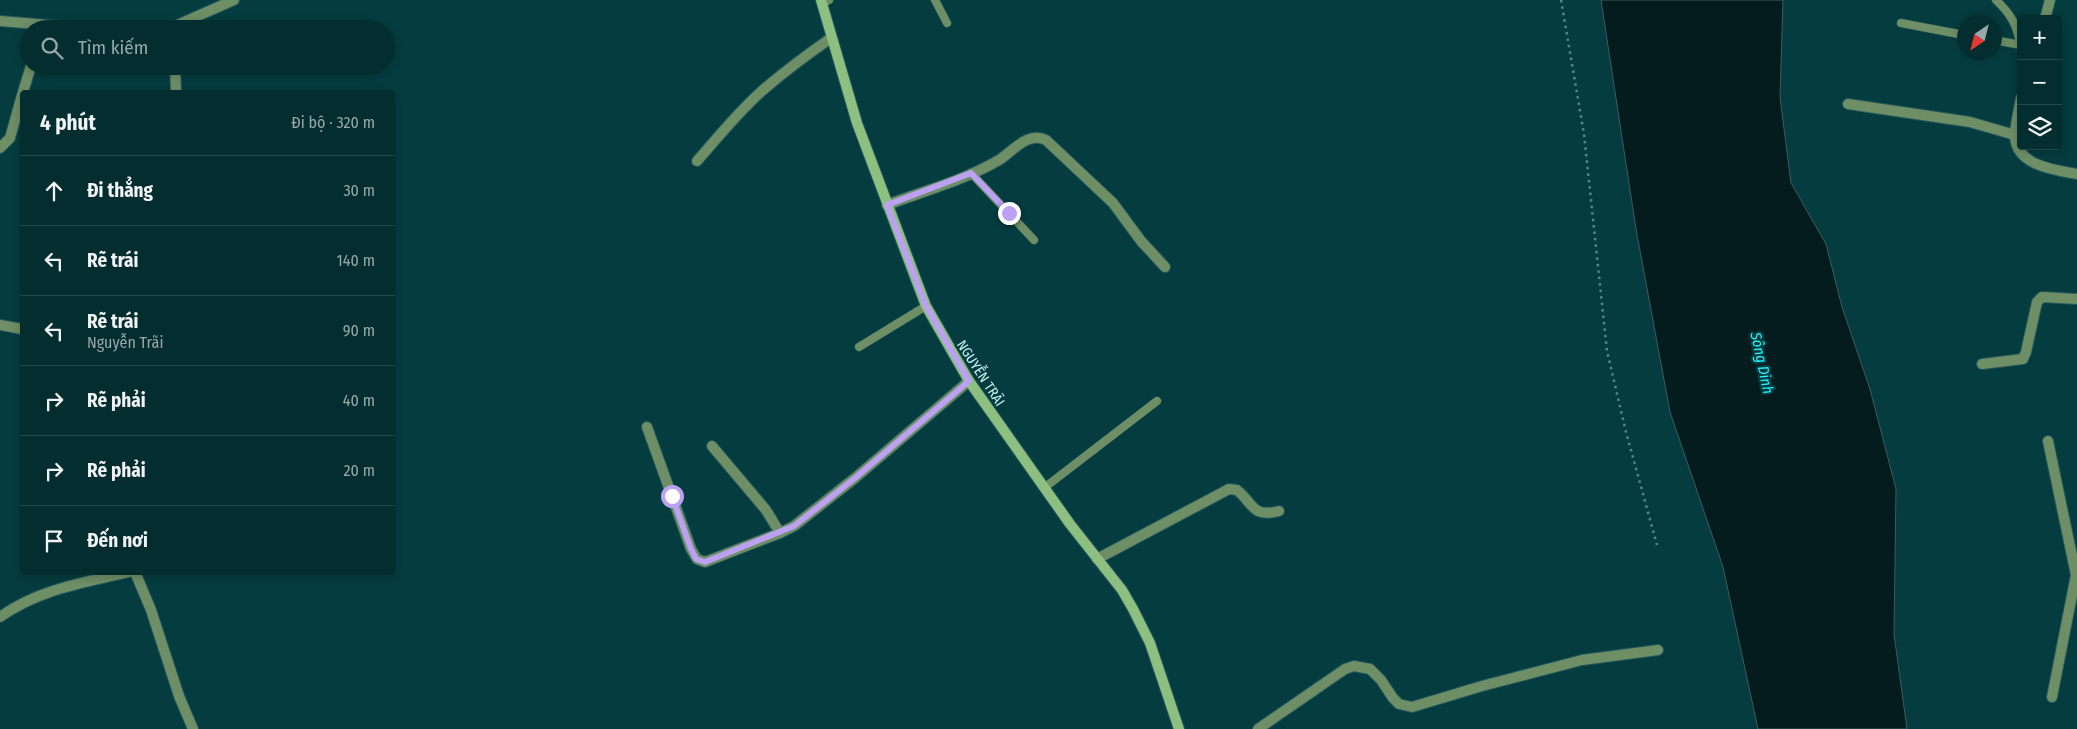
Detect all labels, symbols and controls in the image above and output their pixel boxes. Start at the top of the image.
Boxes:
north arrow [1957,15,2002,60]
map controls [2017,15,2062,150]
button: + [2017,15,2062,60]
search box [20,20,395,75]
icon: search [38,34,66,62]
text: Tìm kiếm [78,36,148,59]
button: − [2017,60,2062,105]
button: layers [2017,105,2062,150]
text: 4 phút [40,110,96,136]
text: Đi bộ · 320 m [291,113,375,132]
icon: ahead [40,177,68,205]
text: Đi thẳng [87,179,153,202]
text: 30 m [343,181,375,200]
route end [998,202,1021,225]
icon: left [40,247,68,275]
text: Rẽ trái [87,249,138,272]
text: 140 m [337,251,375,270]
text: Rẽ trái [87,310,138,333]
icon: left [40,317,68,345]
text: 90 m [343,321,375,340]
water label: Sông Dinh [1746,330,1777,395]
text: Nguyễn Trãi [87,333,164,352]
street label: NGUYỄN TRÃI [953,336,1010,409]
icon: right [40,387,68,415]
text: Rẽ phải [87,389,146,412]
text: 40 m [343,391,375,410]
icon: right [40,457,68,485]
text: Rẽ phải [87,459,146,482]
text: 20 m [344,461,375,480]
route start [661,485,684,508]
icon: arrive [40,527,68,555]
text: Đến nơi [87,529,148,552]

